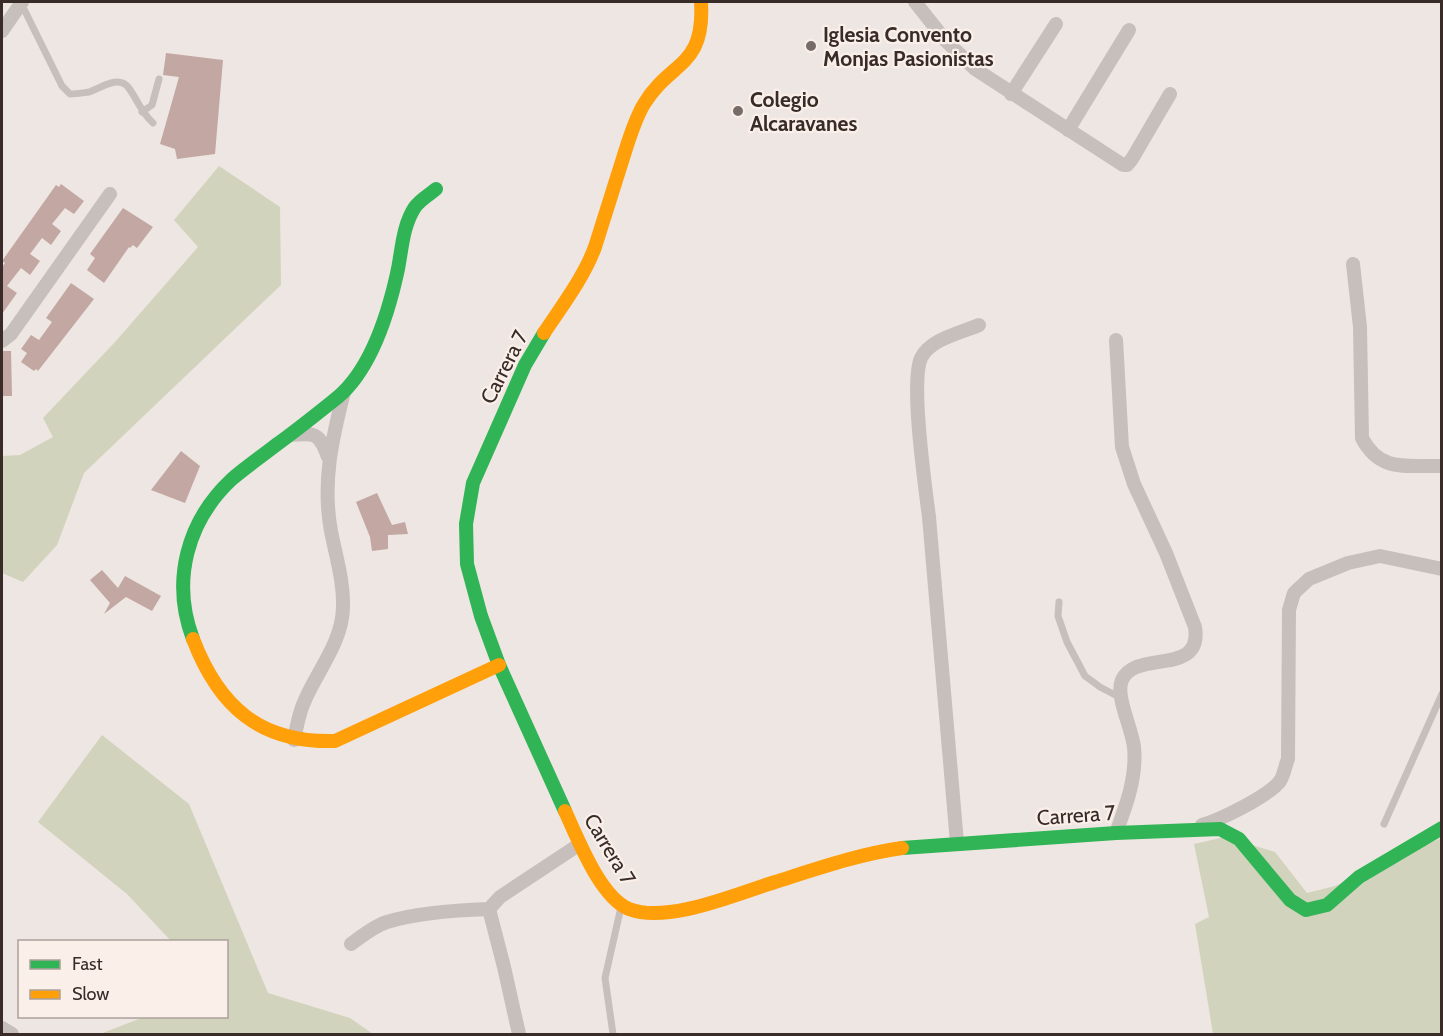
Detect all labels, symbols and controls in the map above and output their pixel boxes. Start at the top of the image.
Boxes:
place label: Iglesia Convento Monjas Pasionistas [823,22,994,71]
marker: Iglesia Convento Monjas Pasionistas [804,39,818,53]
place label: Colegio Alcaravanes [750,87,857,136]
marker: Colegio Alcaravanes [731,104,745,118]
street label: Carrera 7 [475,326,533,408]
street label: Carrera 7 [1036,800,1117,830]
street label: Carrera 7 [579,809,641,890]
legend [18,940,228,1018]
text: Fast [72,953,103,975]
text: Slow [72,983,109,1005]

